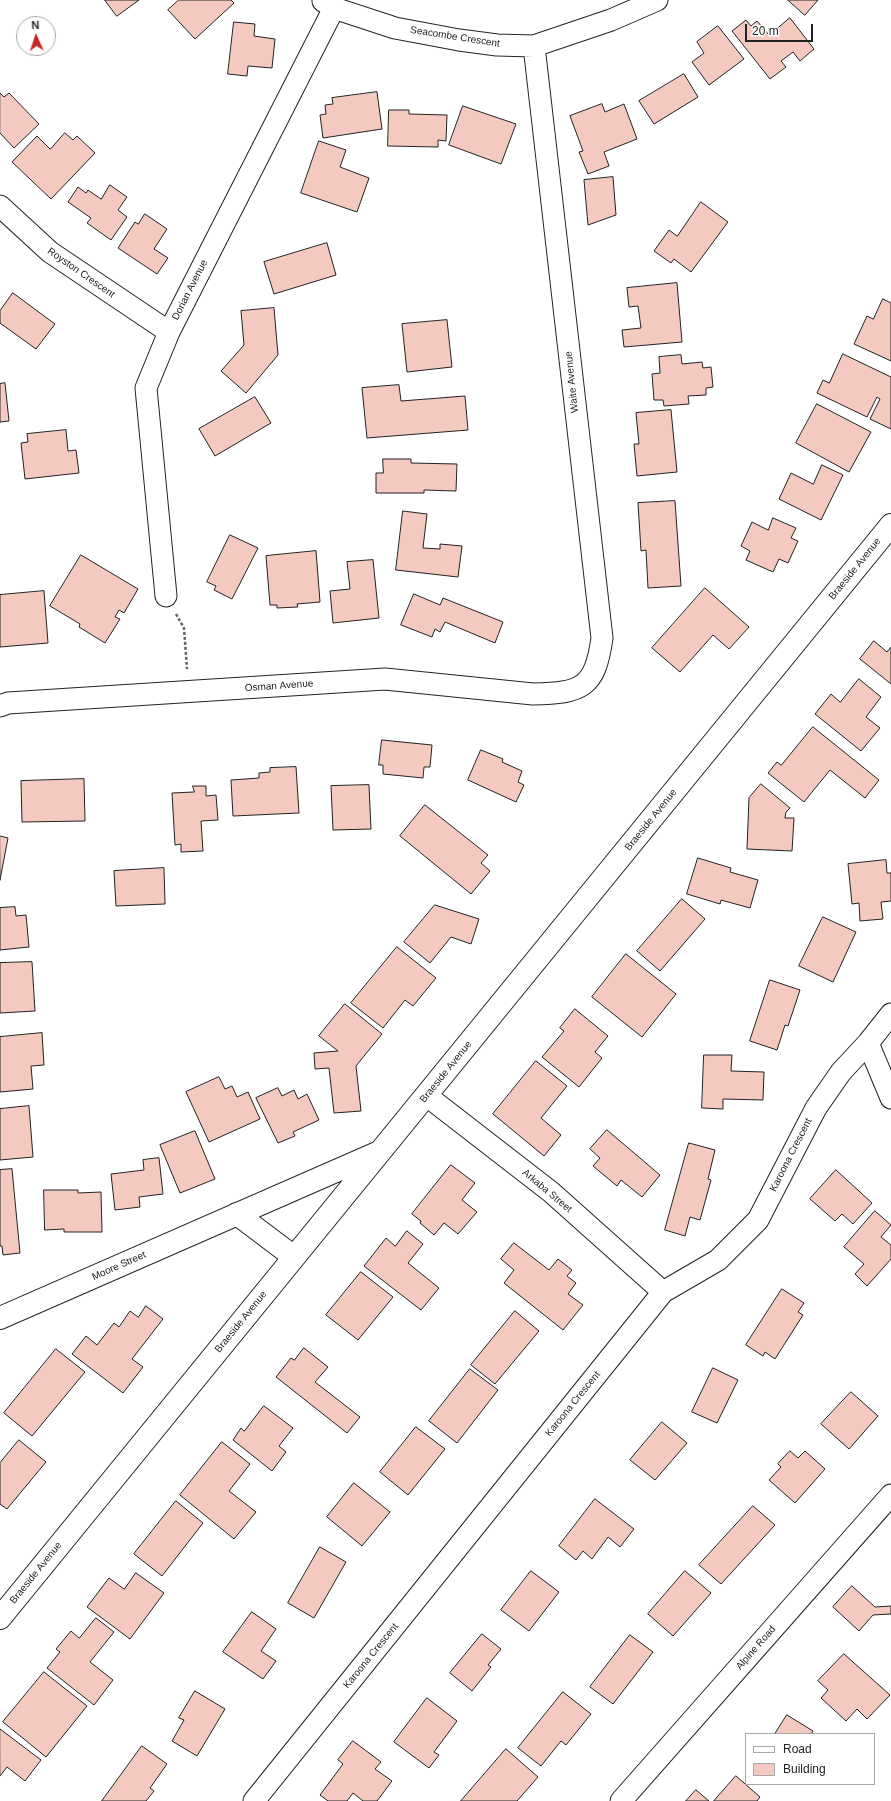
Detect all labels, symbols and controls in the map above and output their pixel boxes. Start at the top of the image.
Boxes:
north arrow [16,16,56,56]
scale bar [747,16,815,42]
text: N [31,19,40,31]
street label: Seacombe Crescent [409,24,501,50]
text: 20 m [752,24,779,38]
street label: Royston Crescent [45,245,117,301]
street label: Dorian Avenue [170,258,210,322]
street label: Waite Avenue [563,351,581,413]
street label: Braeside Avenue [826,536,884,602]
street label: Osman Avenue [244,678,314,694]
street label: Braeside Avenue [622,787,680,853]
street label: Braeside Avenue [417,1039,475,1105]
street label: Karoona Crescent [767,1116,815,1194]
street label: Arkaba Street [520,1167,574,1215]
street label: Moore Street [90,1249,148,1283]
street label: Braeside Avenue [212,1289,270,1355]
street label: Karoona Crescent [543,1369,603,1439]
street label: Braeside Avenue [7,1540,65,1606]
street label: Karoona Crescent [341,1621,401,1691]
street label: Alpine Road [734,1624,778,1672]
legend [745,1733,875,1785]
text: Road [783,1742,812,1756]
text: Building [783,1762,826,1776]

